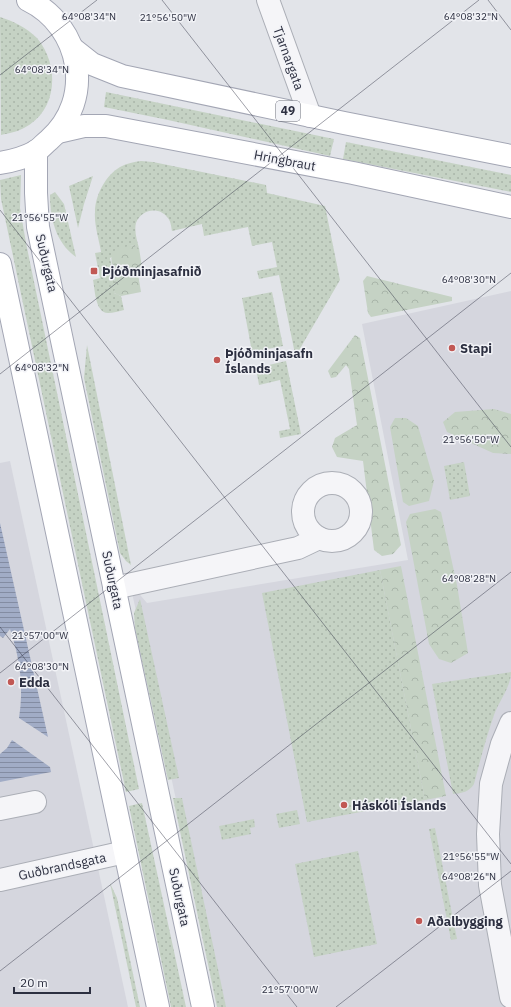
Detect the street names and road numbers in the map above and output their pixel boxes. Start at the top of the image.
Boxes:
street label: Tjarnargata [269,24,308,92]
road number: 49 [276,101,300,121]
street label: Hringbraut [253,146,317,175]
street label: Suðurgata [32,232,61,294]
street label: Suðurgata [98,549,127,611]
street label: Guðbrandsgata [17,849,108,884]
street label: Suðurgata [165,866,194,928]

